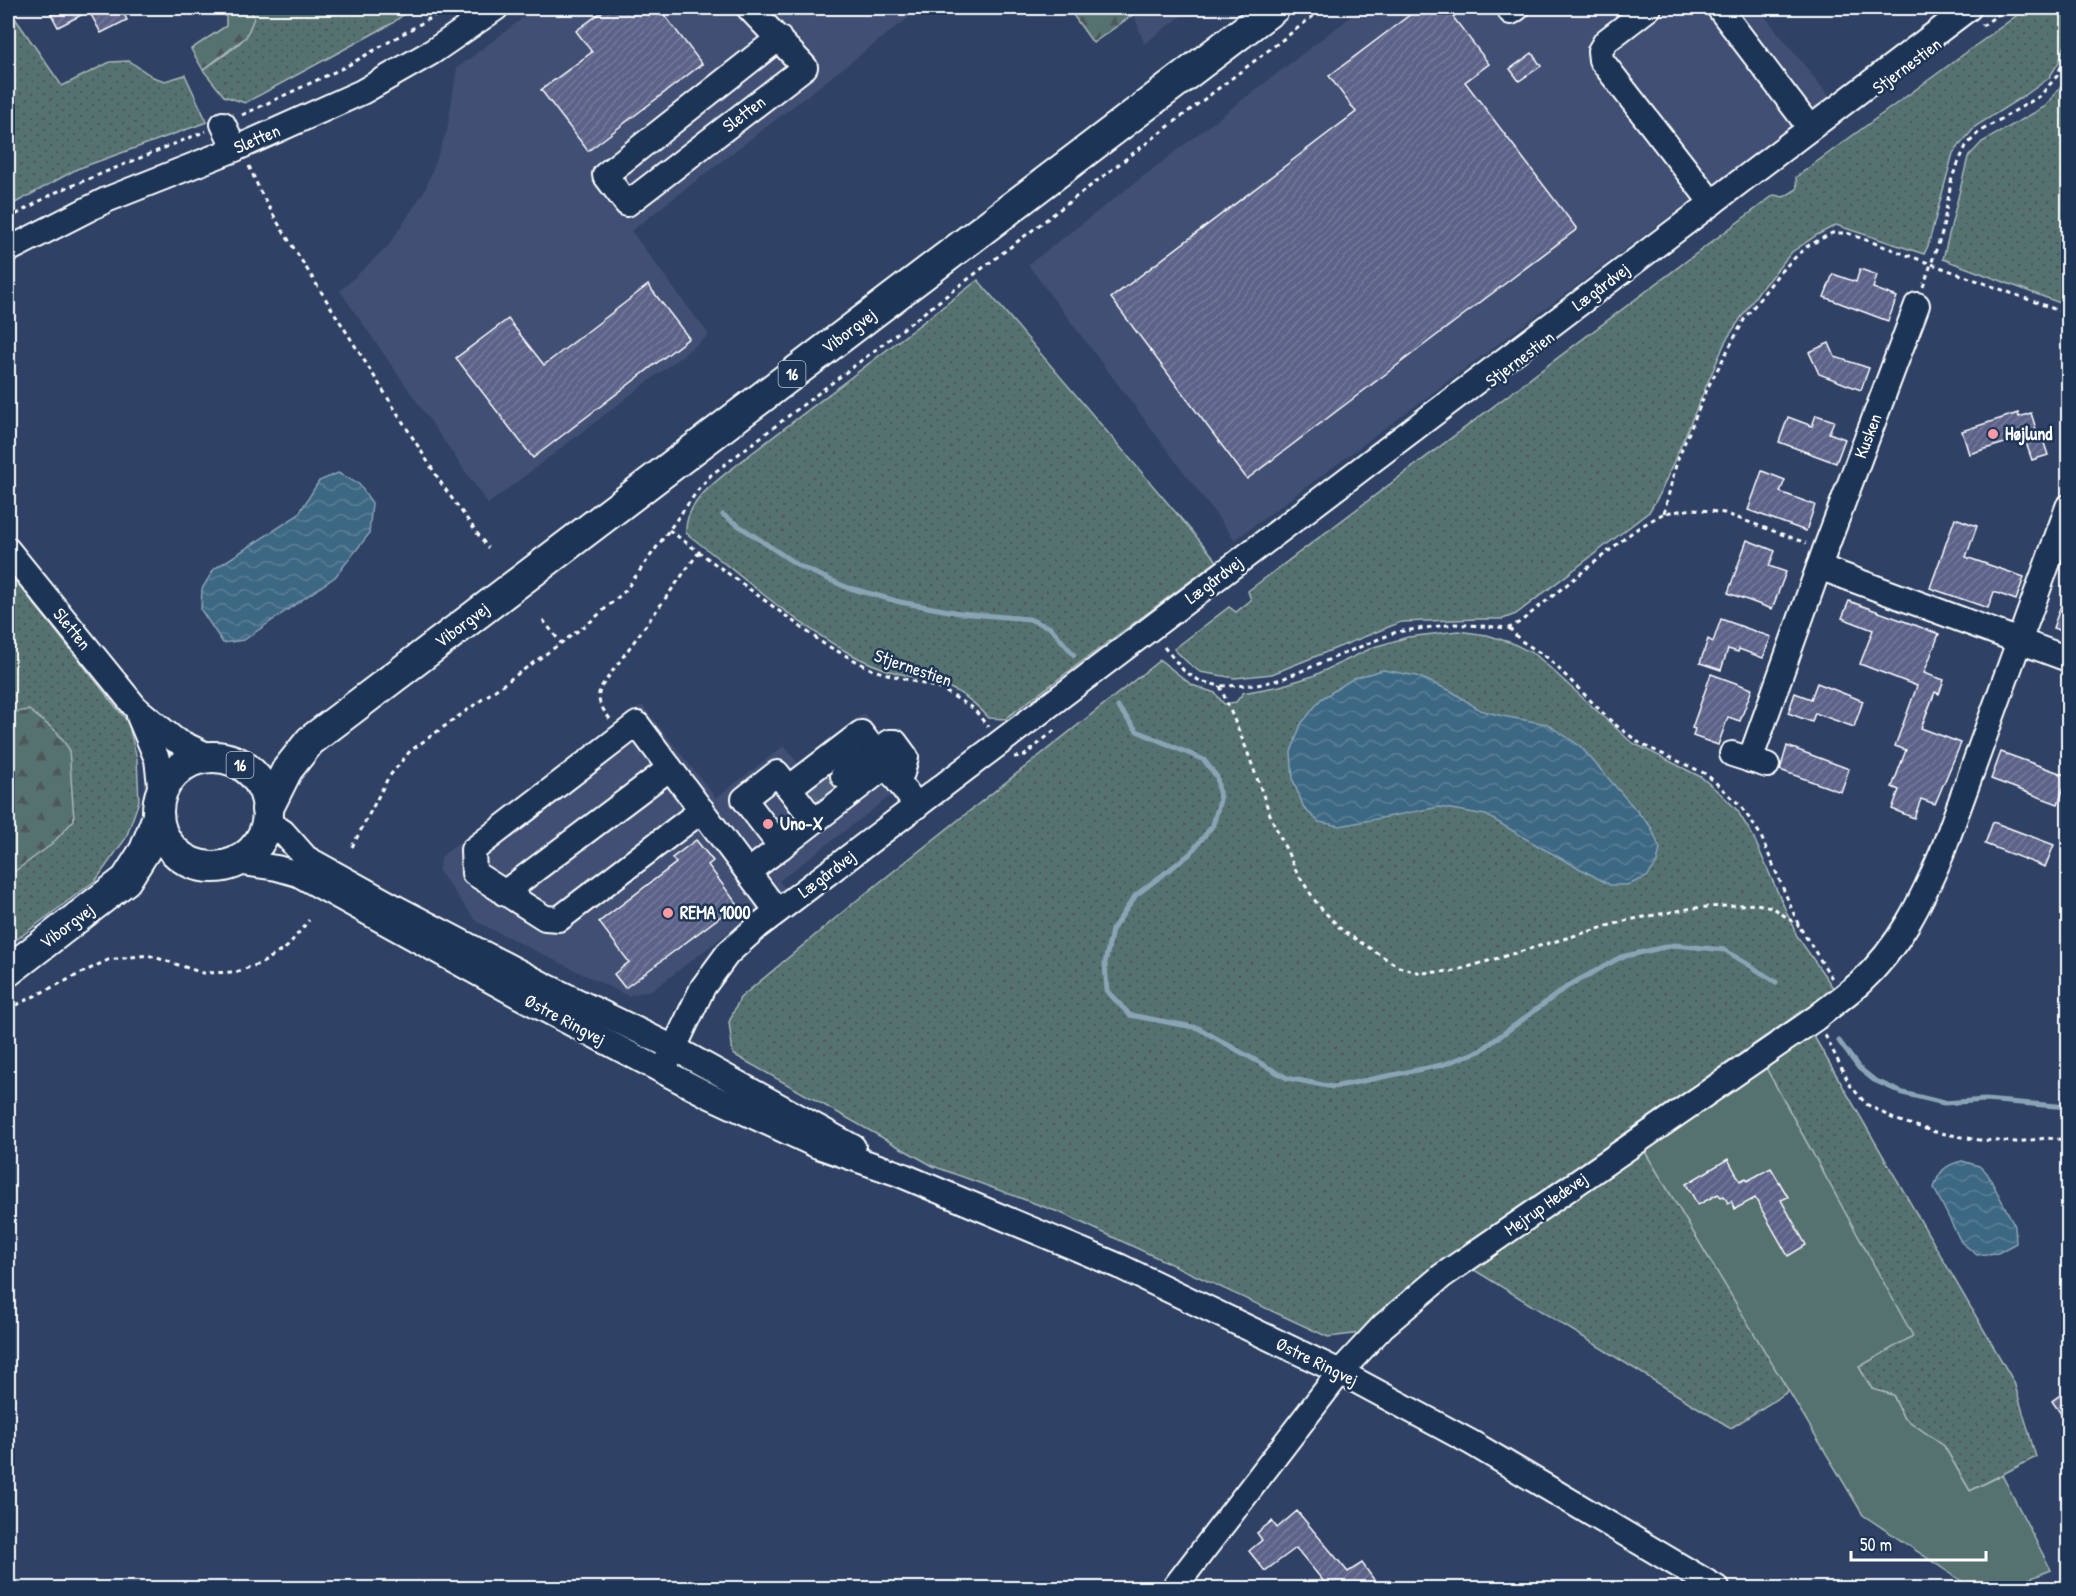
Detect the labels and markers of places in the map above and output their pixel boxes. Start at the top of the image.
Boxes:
place label: Højlund [2005,421,2052,446]
marker: Højlund [1986,427,2000,441]
place label: Uno-X [780,811,824,836]
marker: Uno-X [761,817,775,831]
place label: REMA 1000 [680,900,751,925]
marker: REMA 1000 [661,906,675,920]

